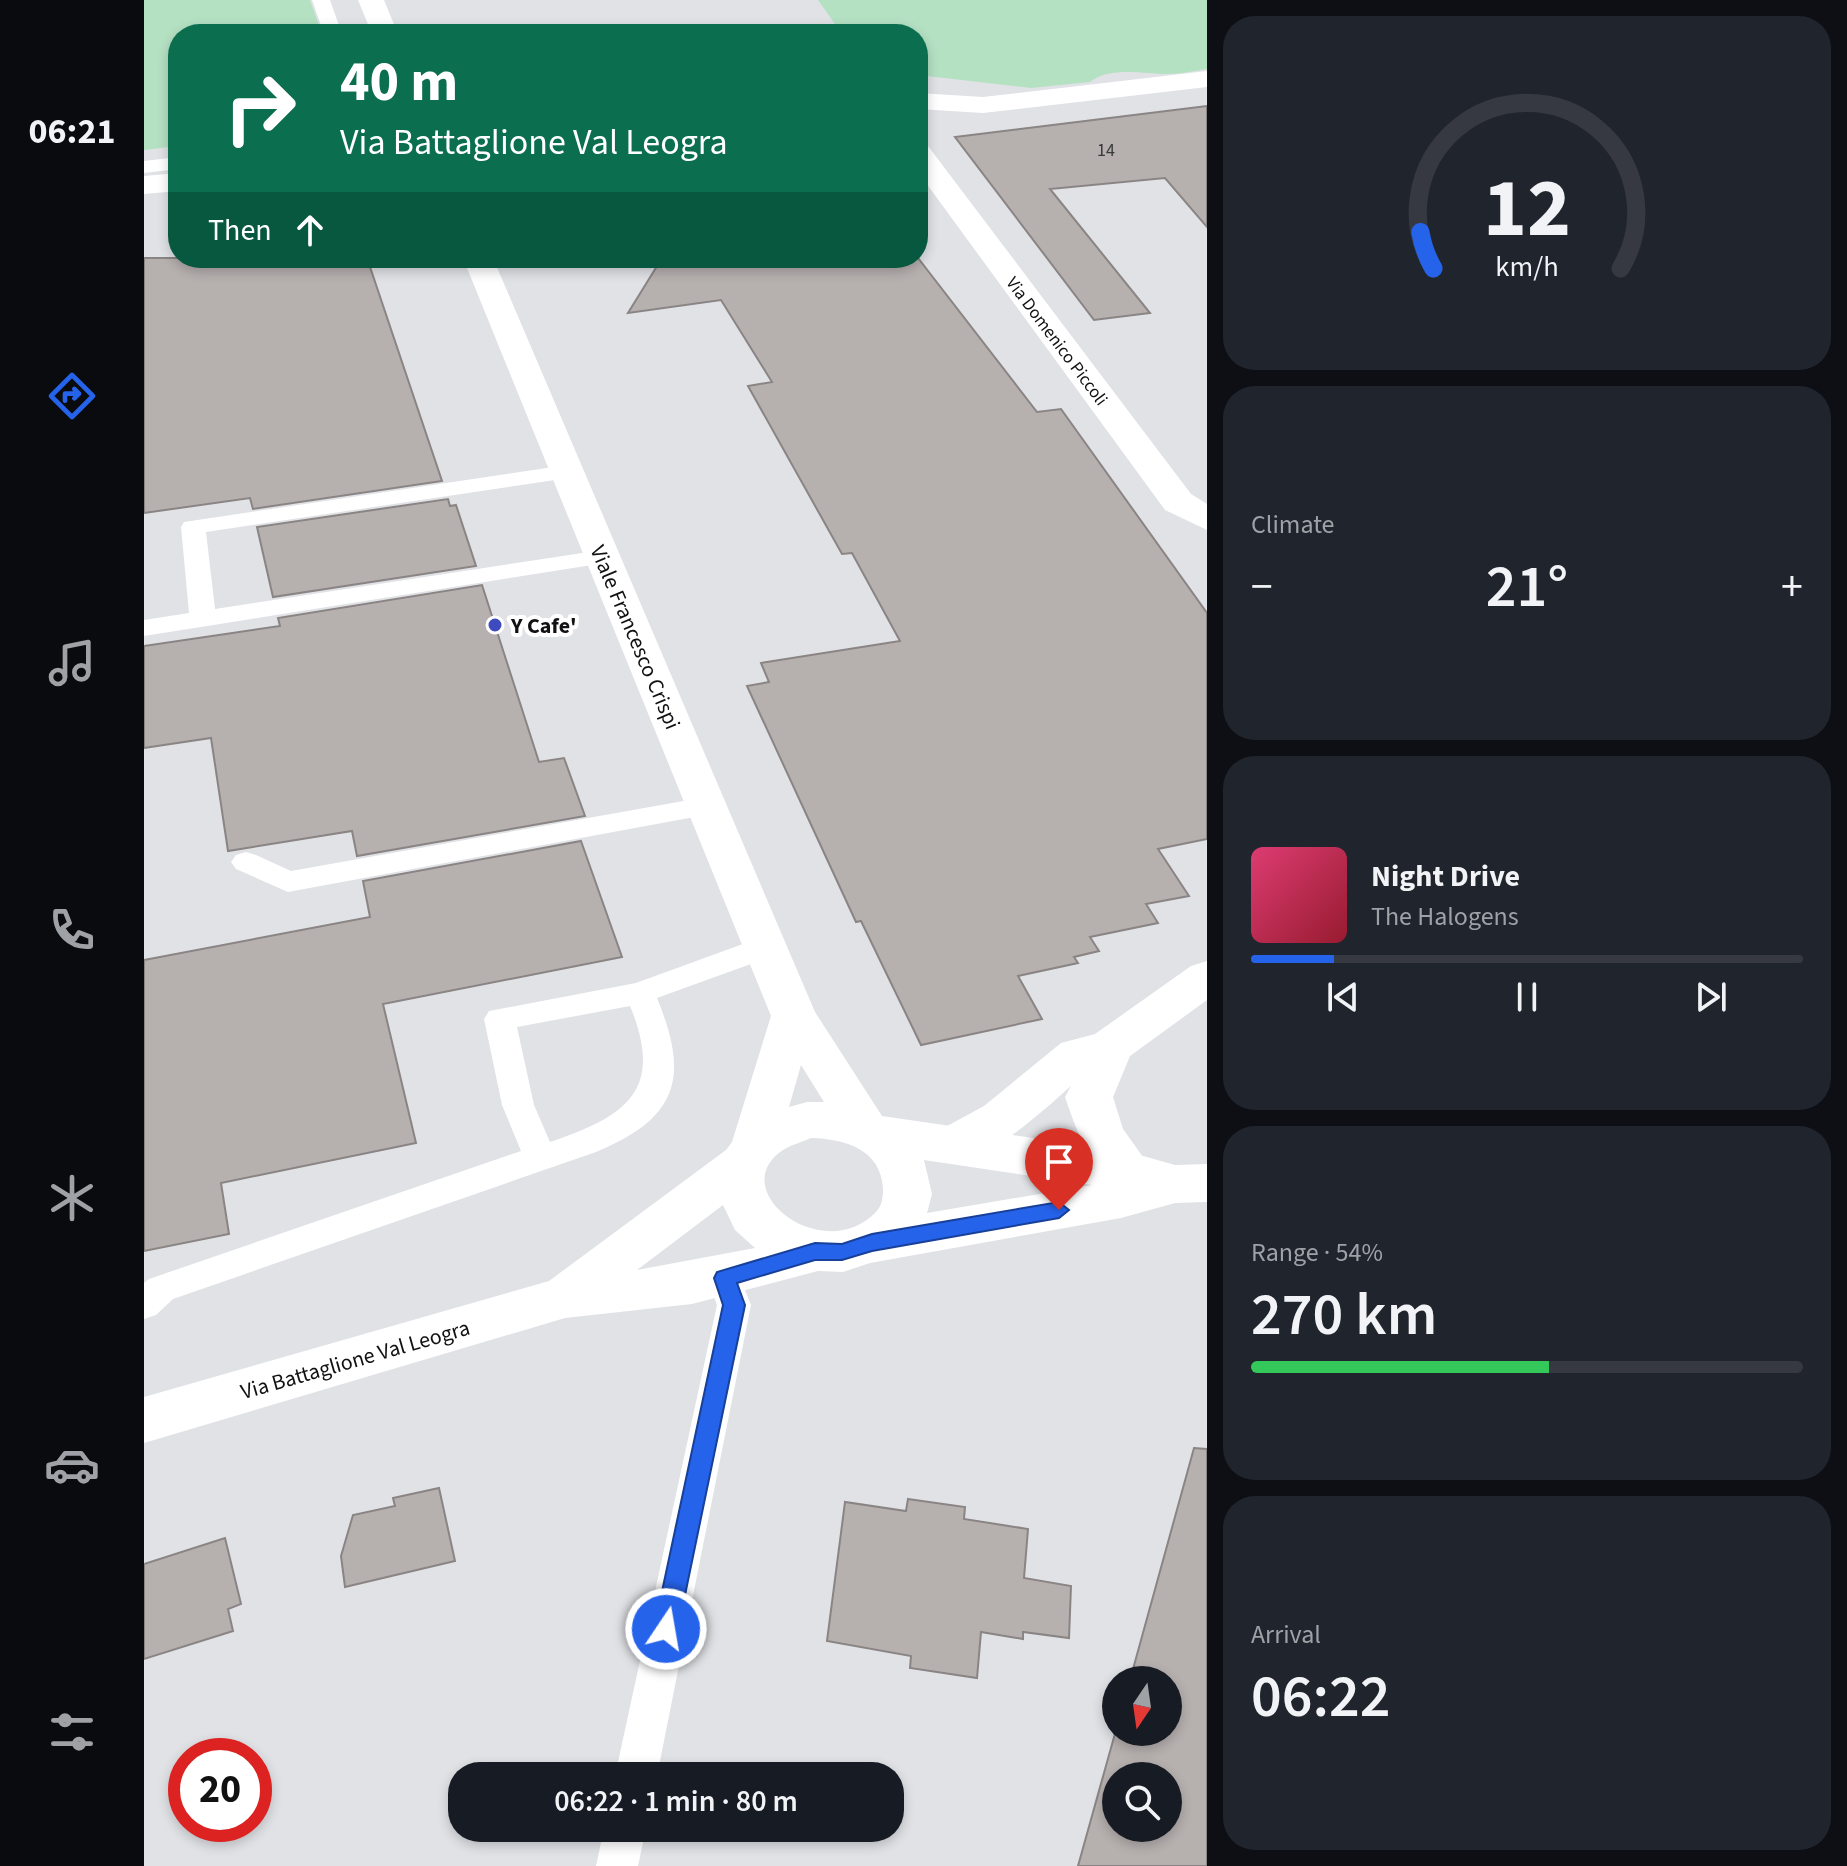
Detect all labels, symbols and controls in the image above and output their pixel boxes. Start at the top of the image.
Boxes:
text: 40 m [340,43,458,122]
icon: right [208,56,312,160]
text: 06:21 [29,106,115,157]
text: Via Battaglione Val Leogra [340,117,728,168]
house number: 14 [1097,138,1115,163]
text: 12 [1483,150,1571,268]
icon: ahead [288,208,332,252]
text: Then [208,209,272,252]
text: km/h [1495,247,1559,287]
street label: Via Domenico Piccoli [1000,272,1113,411]
icon: directions [44,368,100,424]
text: Climate [1251,506,1335,543]
street label: Viale Francesco Crispi [582,540,688,735]
text: 21° [1486,545,1568,630]
text: − [1251,556,1273,619]
text: + [1781,556,1803,619]
place label: Y Cafe' [510,610,577,642]
marker: Y Cafe' [486,616,504,634]
icon: music [44,635,100,691]
text: Night Drive [1371,855,1520,898]
text: The Halogens [1371,898,1519,935]
icon: phone [44,902,100,958]
icon: previous [1321,975,1365,1019]
icon: pause [1505,975,1549,1019]
icon: next [1689,975,1733,1019]
pin [1025,1128,1093,1210]
icon: arrive [1037,1140,1081,1184]
icon: climate [44,1170,100,1226]
text: Range · 54% [1251,1234,1383,1271]
text: 270 km [1251,1273,1437,1358]
street label: Via Battaglione Val Leogra [237,1312,474,1408]
icon: car [44,1437,100,1493]
position arrow [624,1587,708,1671]
text: Arrival [1251,1616,1321,1653]
text: 06:22 [1251,1655,1391,1740]
north arrow [1102,1666,1182,1746]
map controls [1102,1666,1182,1842]
icon: filters [44,1704,100,1760]
speed limit sign: 20 [168,1738,272,1842]
button: search [1102,1762,1182,1842]
text: 06:22 · 1 min · 80 m [554,1780,798,1823]

